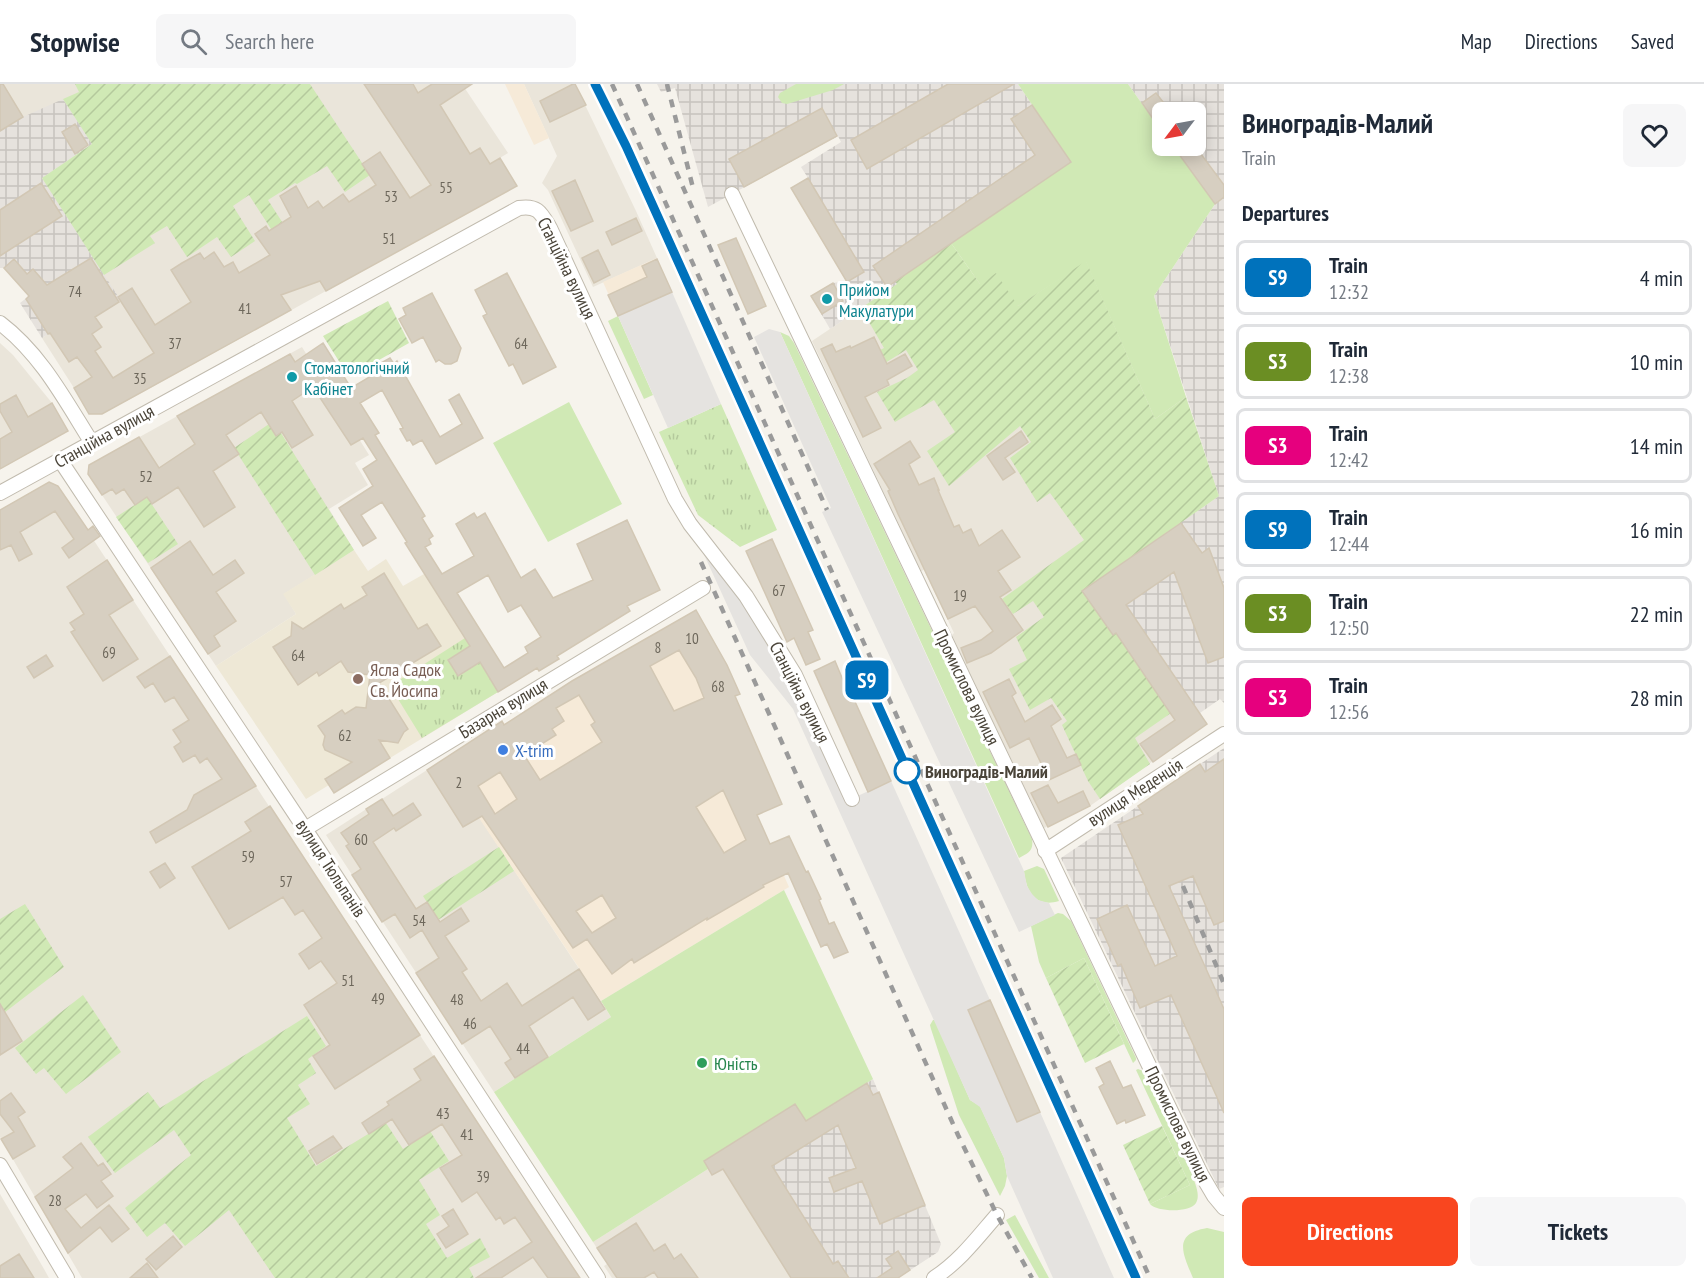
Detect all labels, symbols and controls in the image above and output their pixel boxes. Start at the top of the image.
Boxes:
search box [156,14,576,68]
text: Stopwise [30,23,120,60]
icon: search [177,25,210,58]
text: Search here [225,27,314,55]
text: Map [1461,28,1492,55]
text: Directions [1525,28,1598,55]
text: Saved [1631,28,1674,55]
north arrow [1152,102,1206,156]
map controls [1152,102,1206,156]
text: Виноградів-Малий [1242,104,1433,141]
button: heart [1623,104,1686,167]
text: Train [1242,145,1276,171]
house number: 55 [439,178,453,197]
house number: 53 [384,187,398,206]
text: Departures [1242,199,1329,227]
street label: Станційна вулиця [532,213,602,323]
house number: 51 [382,229,396,248]
text: Train [1329,251,1368,279]
text: S9 [1268,264,1288,291]
text: 4 min [1640,264,1683,292]
place label: Прийом Макулатури [839,278,914,322]
text: 12:32 [1329,279,1369,305]
house number: 74 [68,282,82,301]
marker: Прийом Макулатури [820,292,834,306]
house number: 41 [238,299,252,318]
house number: 37 [168,334,182,353]
house number: 64 [514,334,528,353]
text: Train [1329,335,1368,363]
text: S3 [1268,348,1288,375]
text: 10 min [1630,348,1683,376]
place label: Стоматологічний Кабінет [304,356,410,400]
text: 12:38 [1329,363,1369,389]
house number: 35 [133,369,147,388]
marker: Стоматологічний Кабінет [285,370,299,384]
street label: Станційна вулиця [50,399,158,473]
text: Train [1329,419,1368,447]
text: S3 [1268,432,1288,459]
text: 14 min [1630,432,1683,460]
text: 12:42 [1329,447,1369,473]
house number: 52 [139,467,153,486]
text: Train [1329,503,1368,531]
text: S9 [1268,516,1288,543]
text: 16 min [1630,516,1683,544]
text: 12:44 [1329,531,1369,557]
house number: 67 [772,581,786,600]
house number: 19 [953,586,967,605]
text: Train [1329,587,1368,615]
text: S3 [1268,600,1288,627]
text: 22 min [1630,600,1683,628]
text: 12:50 [1329,615,1369,641]
street label: Промислова вулиця [929,625,1005,749]
house number: 10 [685,629,699,648]
street label: Станційна вулиця [765,637,835,747]
house number: 8 [655,638,661,657]
house number: 69 [102,643,116,662]
house number: 64 [291,646,305,665]
place label: Ясла Садок Св. Йосипа [370,658,441,702]
line badge: S9 [840,660,894,700]
text: S9 [857,667,877,694]
text: Train [1329,671,1368,699]
marker: Ясла Садок Св. Йосипа [351,672,365,686]
street label: Базарна вулиця [455,673,552,743]
house number: 68 [711,677,725,696]
text: S3 [1268,684,1288,711]
text: 28 min [1630,684,1683,712]
text: 12:56 [1329,699,1369,725]
house number: 62 [338,726,352,745]
place label: X-trim [515,739,554,762]
marker: X-trim [496,743,510,757]
street label: вулиця Меденція [1083,753,1187,831]
marker: Виноградів-Малий [894,758,920,784]
place label: Виноградів-Малий [925,760,1048,783]
house number: 2 [456,773,462,792]
street label: вулиця Тюльпанів [291,815,371,921]
house number: 60 [354,830,368,849]
house number: 59 [241,847,255,866]
house number: 57 [279,872,293,891]
house number: 54 [412,911,426,930]
house number: 51 [341,971,355,990]
house number: 49 [371,989,385,1008]
house number: 48 [450,990,464,1009]
house number: 46 [463,1014,477,1033]
house number: 44 [516,1039,530,1058]
place label: Юність [714,1052,758,1075]
marker: Юність [695,1056,709,1070]
street label: Промислова вулиця [1140,1062,1216,1186]
house number: 43 [436,1104,450,1123]
house number: 41 [460,1125,474,1144]
house number: 39 [476,1167,490,1186]
house number: 28 [48,1191,62,1210]
button: Directions [1242,1197,1458,1266]
button: Tickets [1470,1197,1686,1266]

